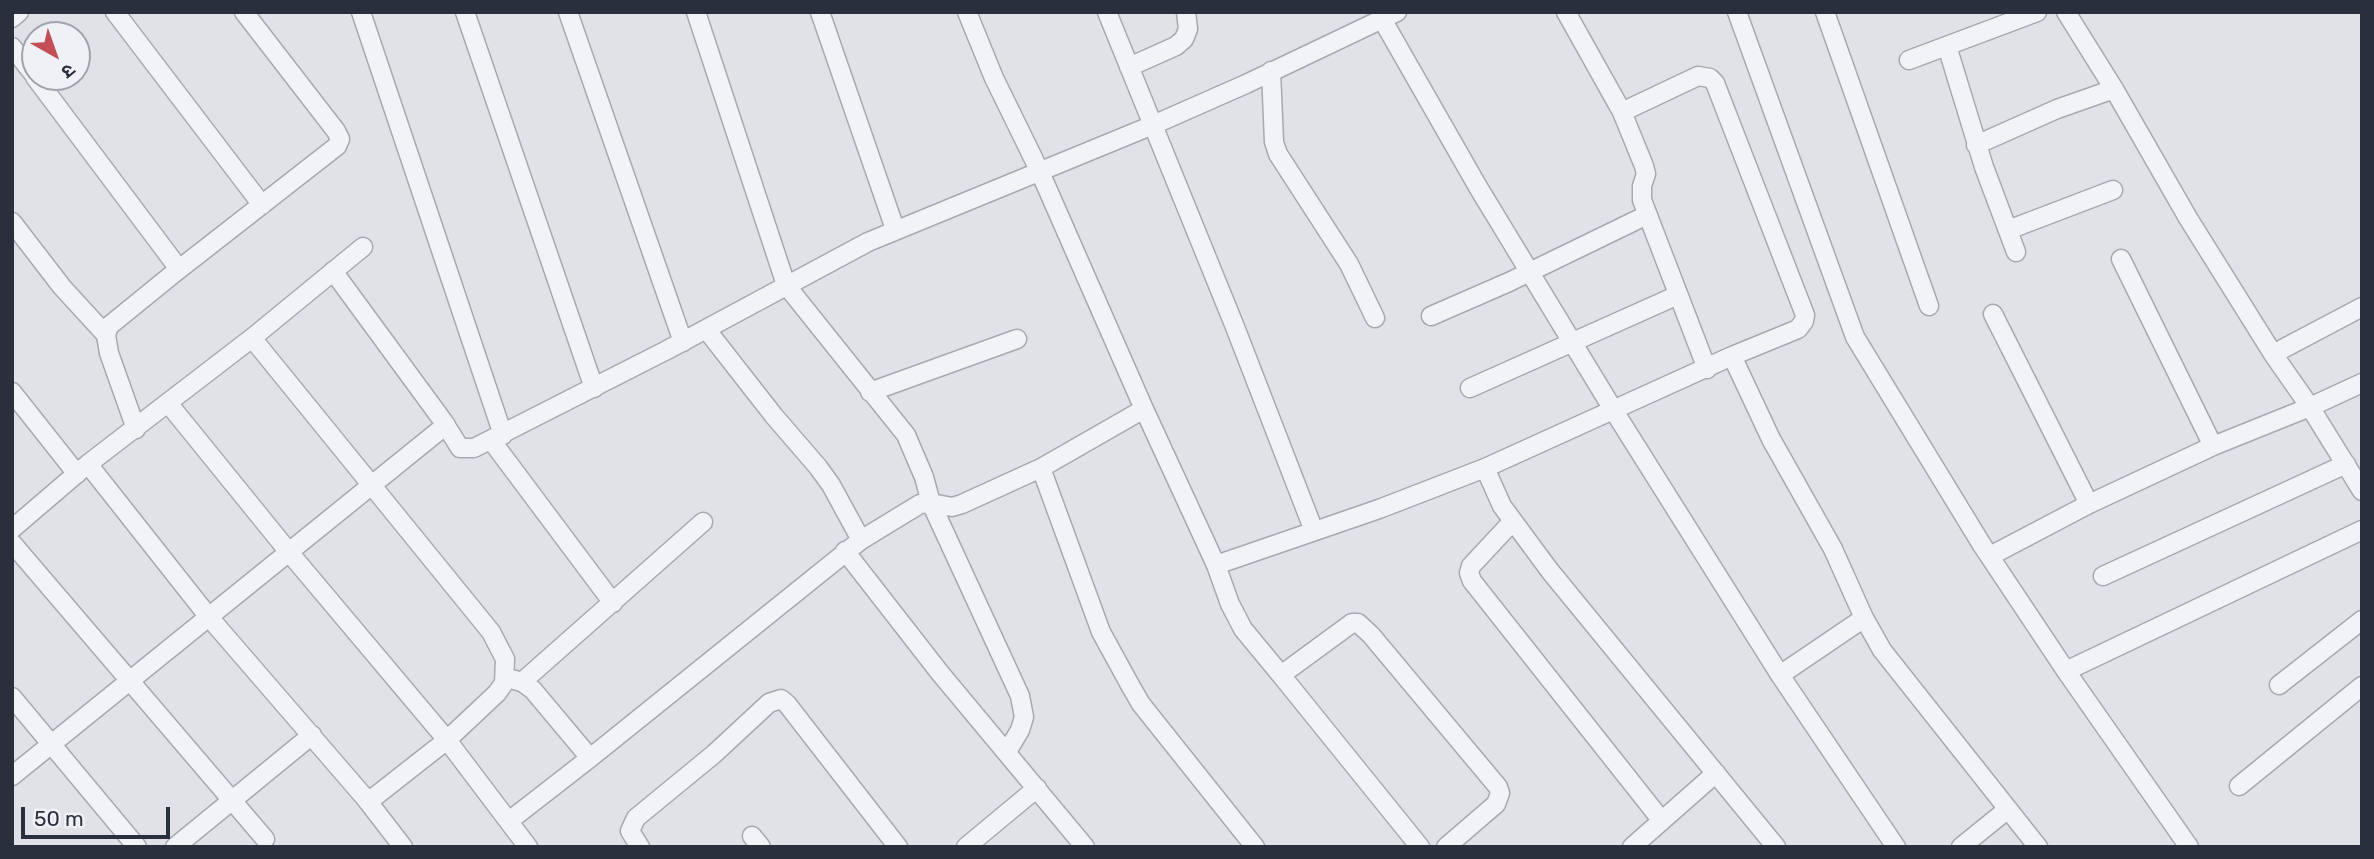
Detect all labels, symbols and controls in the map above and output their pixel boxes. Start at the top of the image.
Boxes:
north arrow [21,21,91,91]
text: उ [57,59,80,83]
scale bar [24,792,173,836]
text: 50 m [34,806,84,831]

